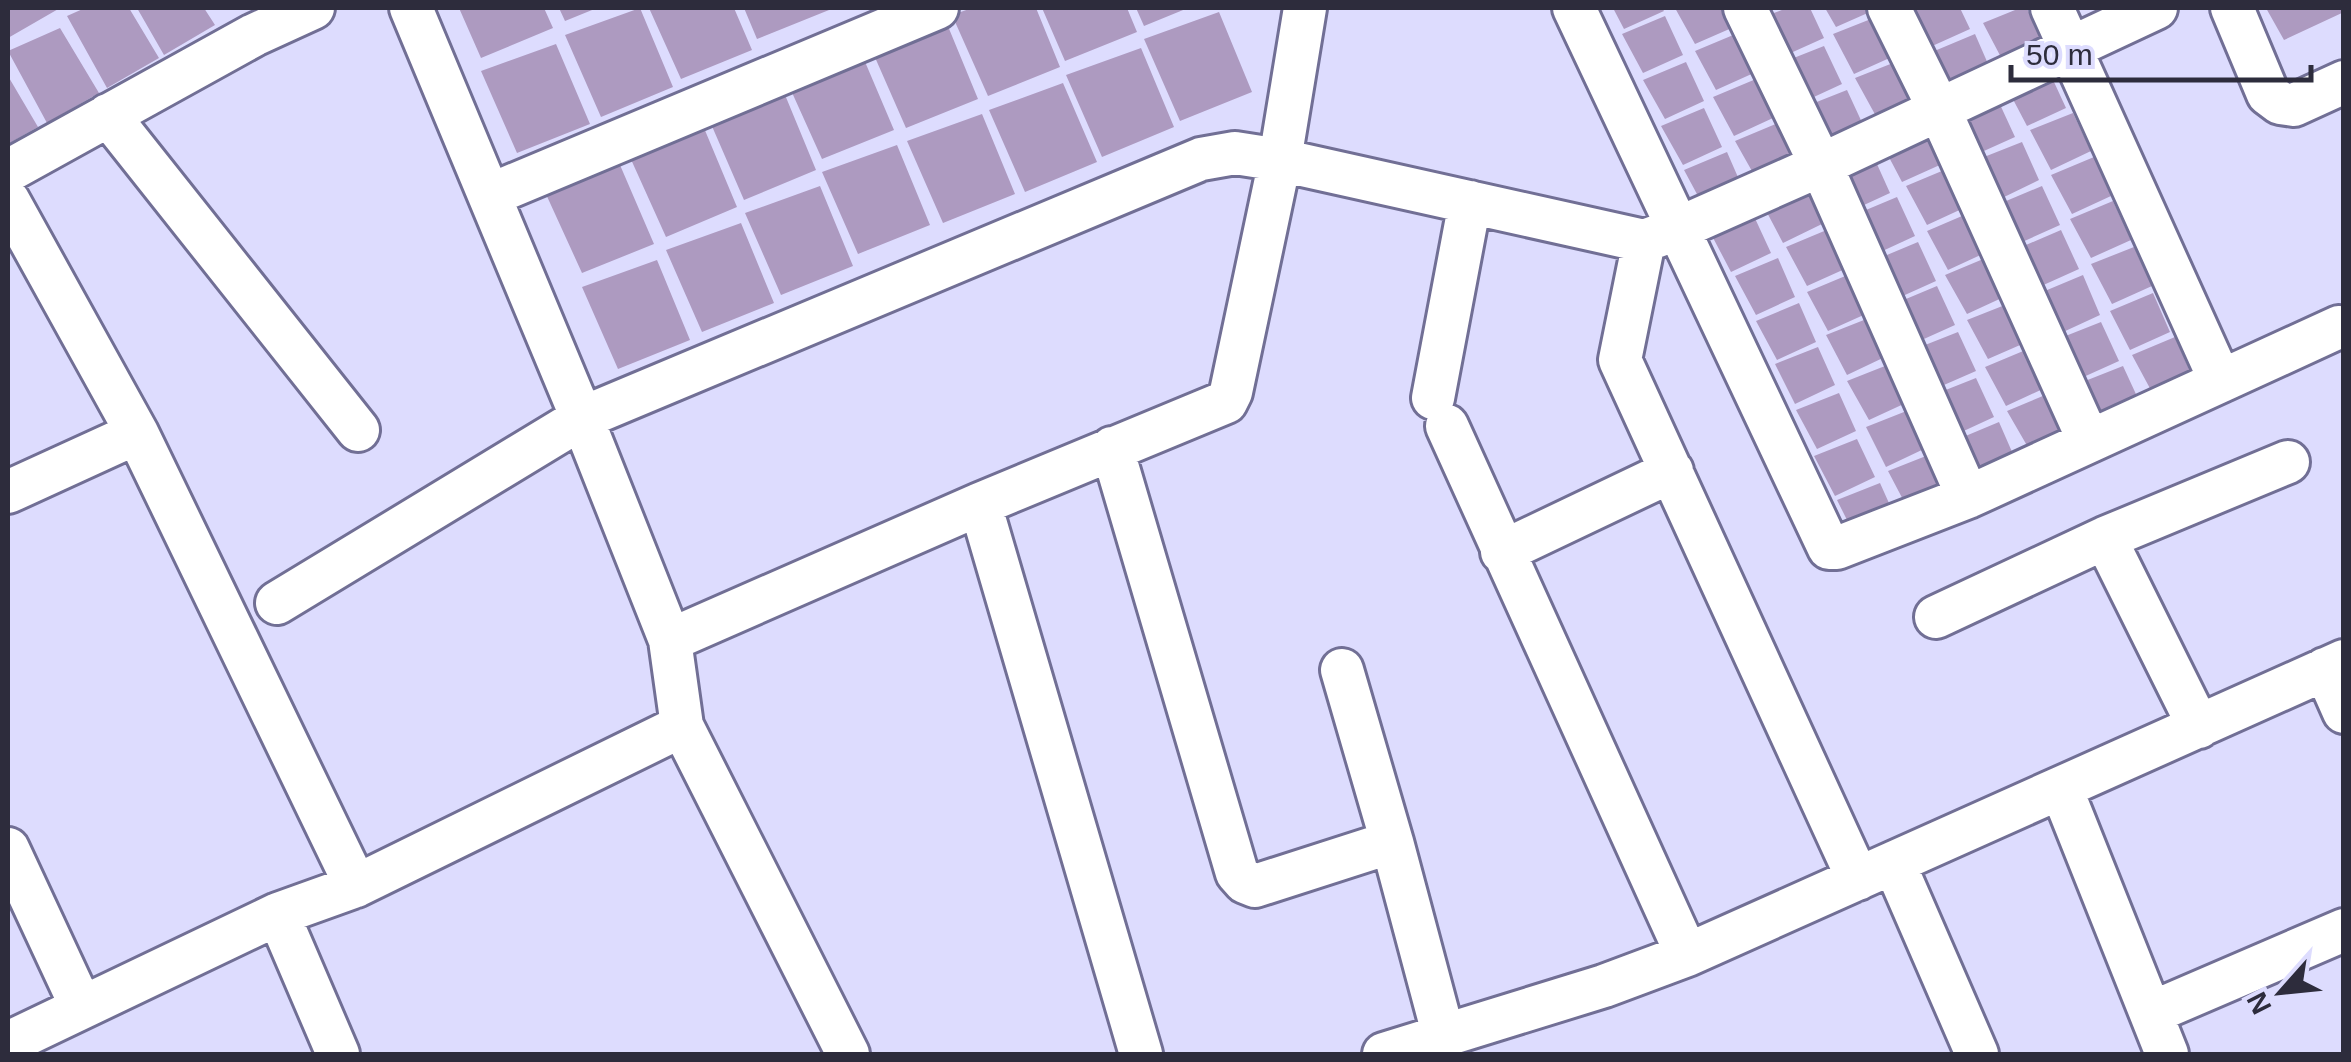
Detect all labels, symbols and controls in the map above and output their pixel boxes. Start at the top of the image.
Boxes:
scale bar [2011,20,2311,82]
text: 50 m [2026,38,2093,71]
north arrow [2231,942,2331,1042]
text: N [2241,987,2278,1019]

